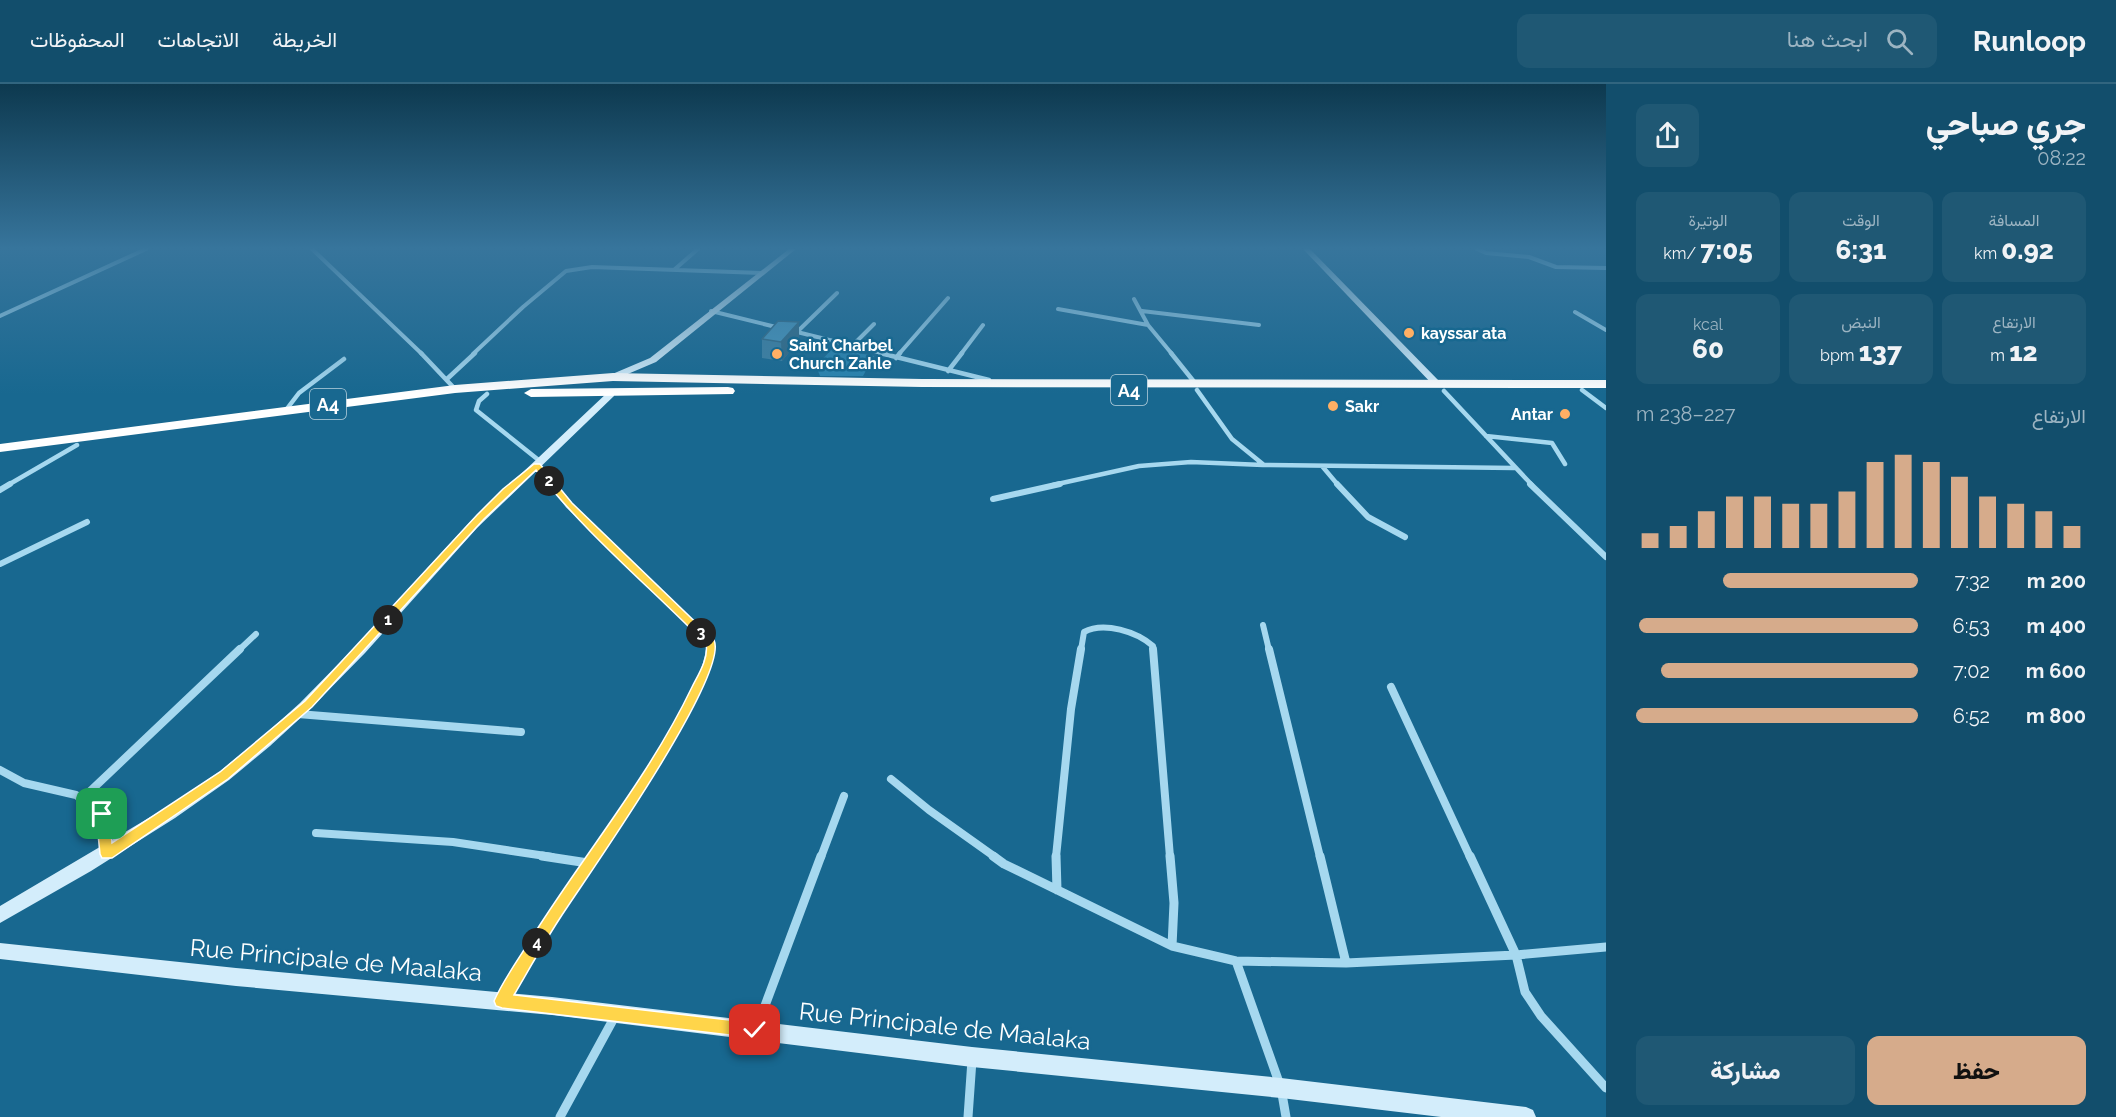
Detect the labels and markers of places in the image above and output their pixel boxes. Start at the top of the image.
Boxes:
place label: kayssar ata [1421,324,1506,343]
marker: kayssar ata [1402,326,1416,340]
place label: Saint Charbel Church Zahle [789,336,893,373]
marker: Saint Charbel Church Zahle [770,347,784,361]
place label: Sakr [1345,397,1379,416]
marker: Sakr [1326,399,1340,413]
place label: Antar [1511,405,1553,424]
marker: Antar [1558,407,1572,421]
pin: 2 [534,466,564,496]
pin: 1 [373,605,403,635]
pin: 3 [686,618,716,648]
pin [76,788,127,839]
pin: 4 [522,928,552,958]
pin [729,1004,780,1055]

